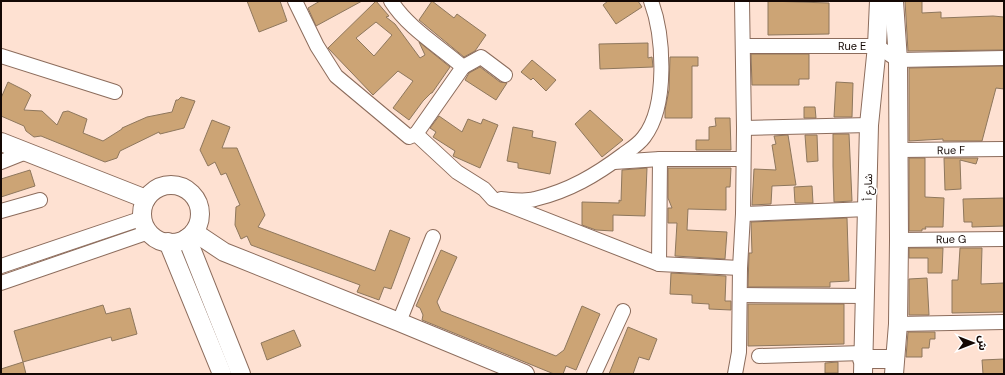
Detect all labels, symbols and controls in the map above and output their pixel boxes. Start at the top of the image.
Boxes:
street label: Rue E [838,39,866,53]
street label: Rue F [937,143,965,157]
street label: شارع أ [861,173,876,201]
street label: Rue G [936,232,966,246]
north arrow [953,323,993,363]
text: ش [976,335,990,351]

